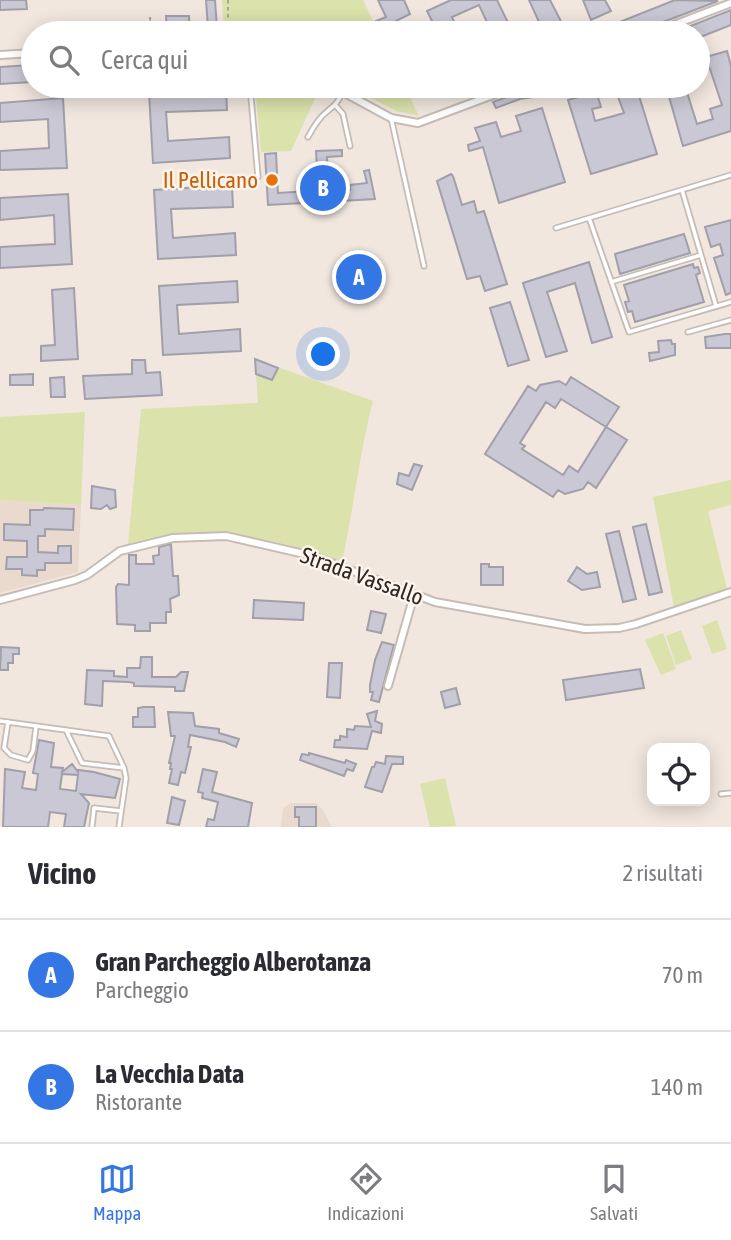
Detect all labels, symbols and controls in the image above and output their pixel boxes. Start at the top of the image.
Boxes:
search box [21,21,710,98]
icon: search [45,41,83,79]
text: Cerca qui [101,45,188,75]
pin: B [300,162,346,214]
place label: Il Pellicano [163,167,258,193]
marker: Il Pellicano [264,172,280,188]
pin: A [336,251,382,303]
your location [306,337,340,371]
street label: Strada Vassallo [297,542,427,610]
map controls [647,743,710,806]
button: locate [647,743,710,806]
text: Vicino [28,856,96,890]
text: 2 risultati [622,860,703,886]
text: Gran Parcheggio Alberotanza [95,947,371,977]
text: A [45,962,57,988]
text: 70 m [662,962,703,988]
text: Parcheggio [95,977,189,1003]
text: La Vecchia Data [95,1059,244,1089]
text: B [46,1074,56,1100]
text: 140 m [651,1074,703,1100]
text: Ristorante [95,1089,182,1115]
tab: Mappa [93,1160,141,1224]
tab: Indicazioni [327,1160,404,1224]
tab: Salvati [590,1160,638,1224]

